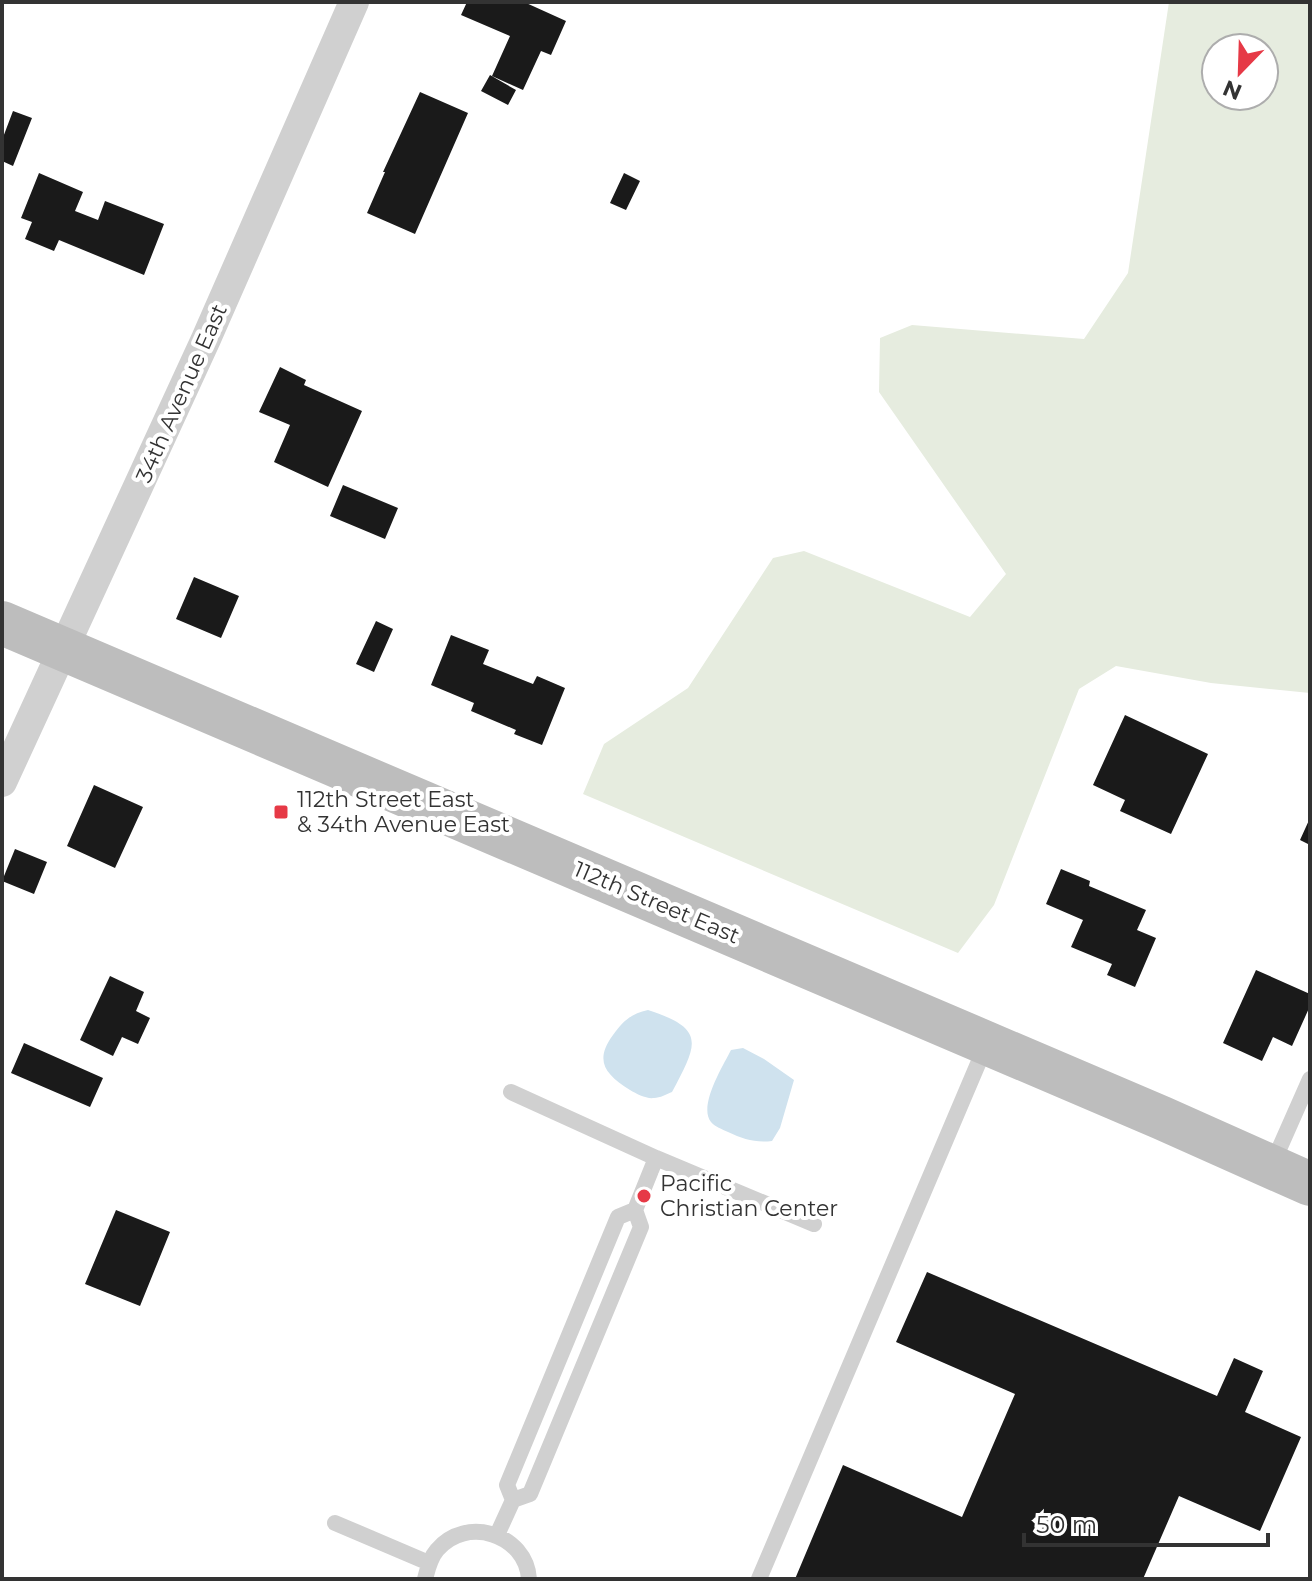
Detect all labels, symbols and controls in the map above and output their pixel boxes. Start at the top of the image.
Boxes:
north arrow [1200,32,1280,112]
text: N [1219,74,1246,106]
street label: 34th Avenue East [130,300,233,487]
place label: 112th Street East & 34th Avenue East [297,786,510,838]
marker: 112th Street East & 34th Avenue East [272,803,290,821]
street label: 112th Street East [570,855,744,950]
place label: Pacific Christian Center [660,1170,838,1222]
marker: Pacific Christian Center [635,1187,653,1205]
scale bar [1024,1497,1268,1547]
text: 50 m [1036,1510,1097,1539]

